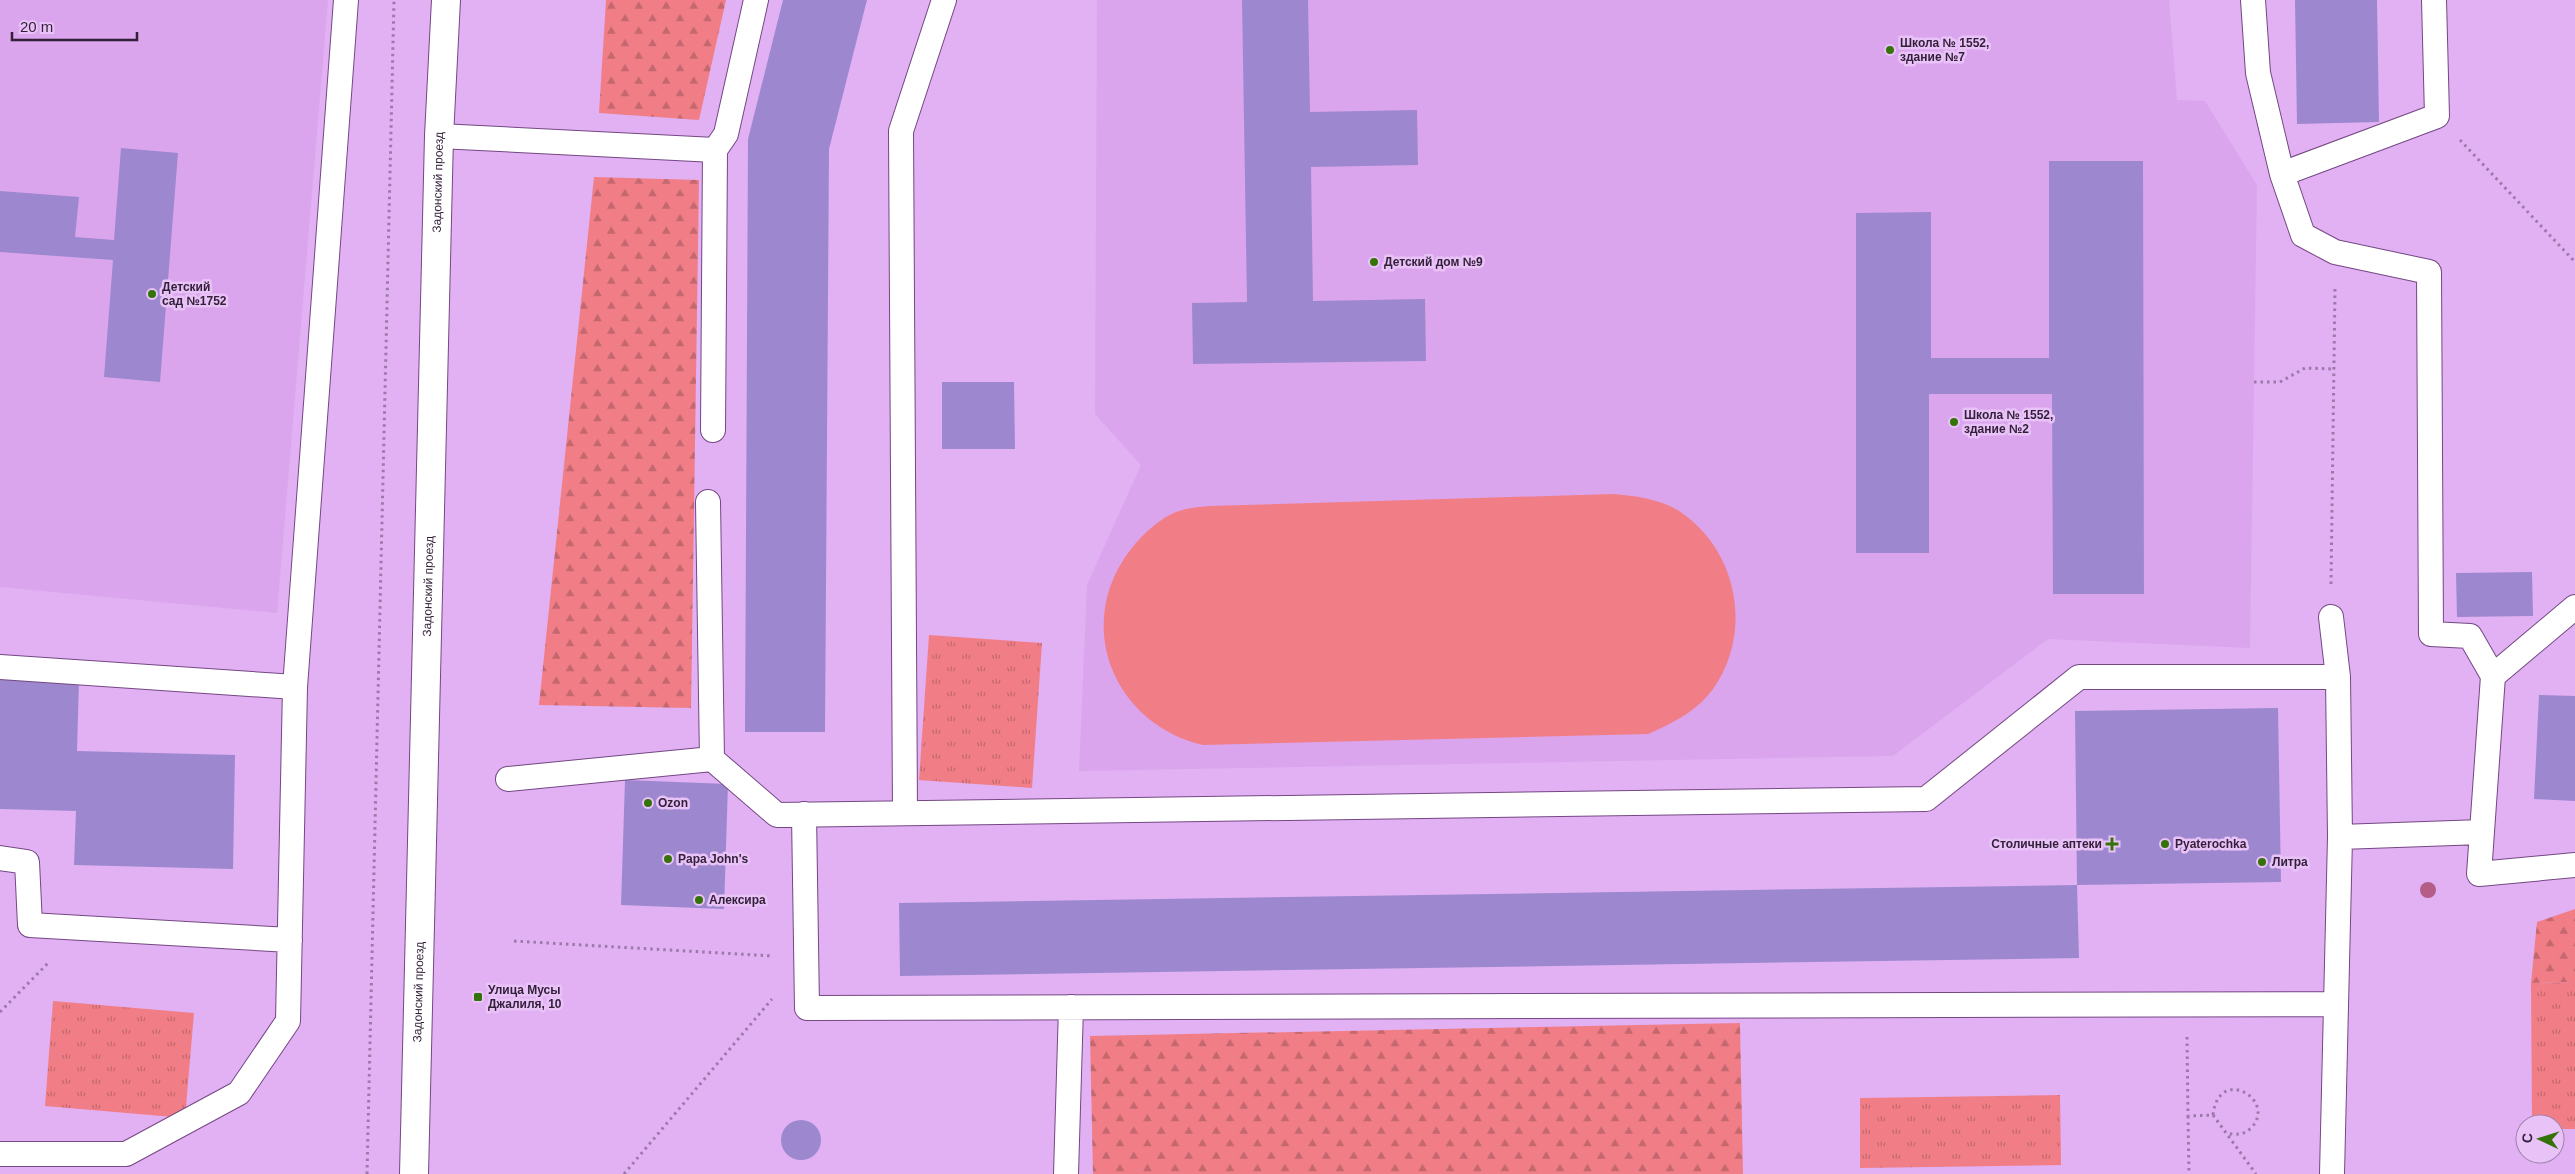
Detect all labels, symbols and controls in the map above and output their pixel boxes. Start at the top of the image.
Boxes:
scale bar [12,10,138,42]
text: 20 m [20,18,53,35]
place label: Школа № 1552, здание №7 [1900,36,1989,64]
marker: Школа № 1552, здание №7 [1884,44,1896,56]
street label: Задонский проезд [430,132,446,233]
place label: Детский дом №9 [1384,255,1483,269]
marker: Детский дом №9 [1368,256,1380,268]
place label: Детский сад №1752 [162,280,227,308]
marker: Детский сад №1752 [146,288,158,300]
place label: Школа № 1552, здание №2 [1964,408,2053,436]
marker: Школа № 1552, здание №2 [1948,416,1960,428]
street label: Задонский проезд [420,536,436,637]
place label: Ozon [658,796,688,810]
marker: Ozon [642,797,654,809]
place label: Столичные аптеки [1991,837,2102,851]
place label: Pyaterochka [2175,837,2247,851]
marker: Столичные аптеки [2106,838,2118,850]
marker: Pyaterochka [2159,838,2171,850]
place label: Papa John's [678,852,749,866]
marker: Papa John's [662,853,674,865]
place label: Литра [2272,855,2308,869]
marker: Литра [2256,856,2268,868]
place label: Алексира [709,893,766,907]
marker: Алексира [693,894,705,906]
street label: Задонский проезд [410,941,427,1043]
place label: Улица Мусы Джалиля, 10 [488,983,562,1011]
marker: Улица Мусы Джалиля, 10 [472,991,484,1003]
north arrow [2515,1114,2565,1164]
text: С [2519,1132,2535,1144]

